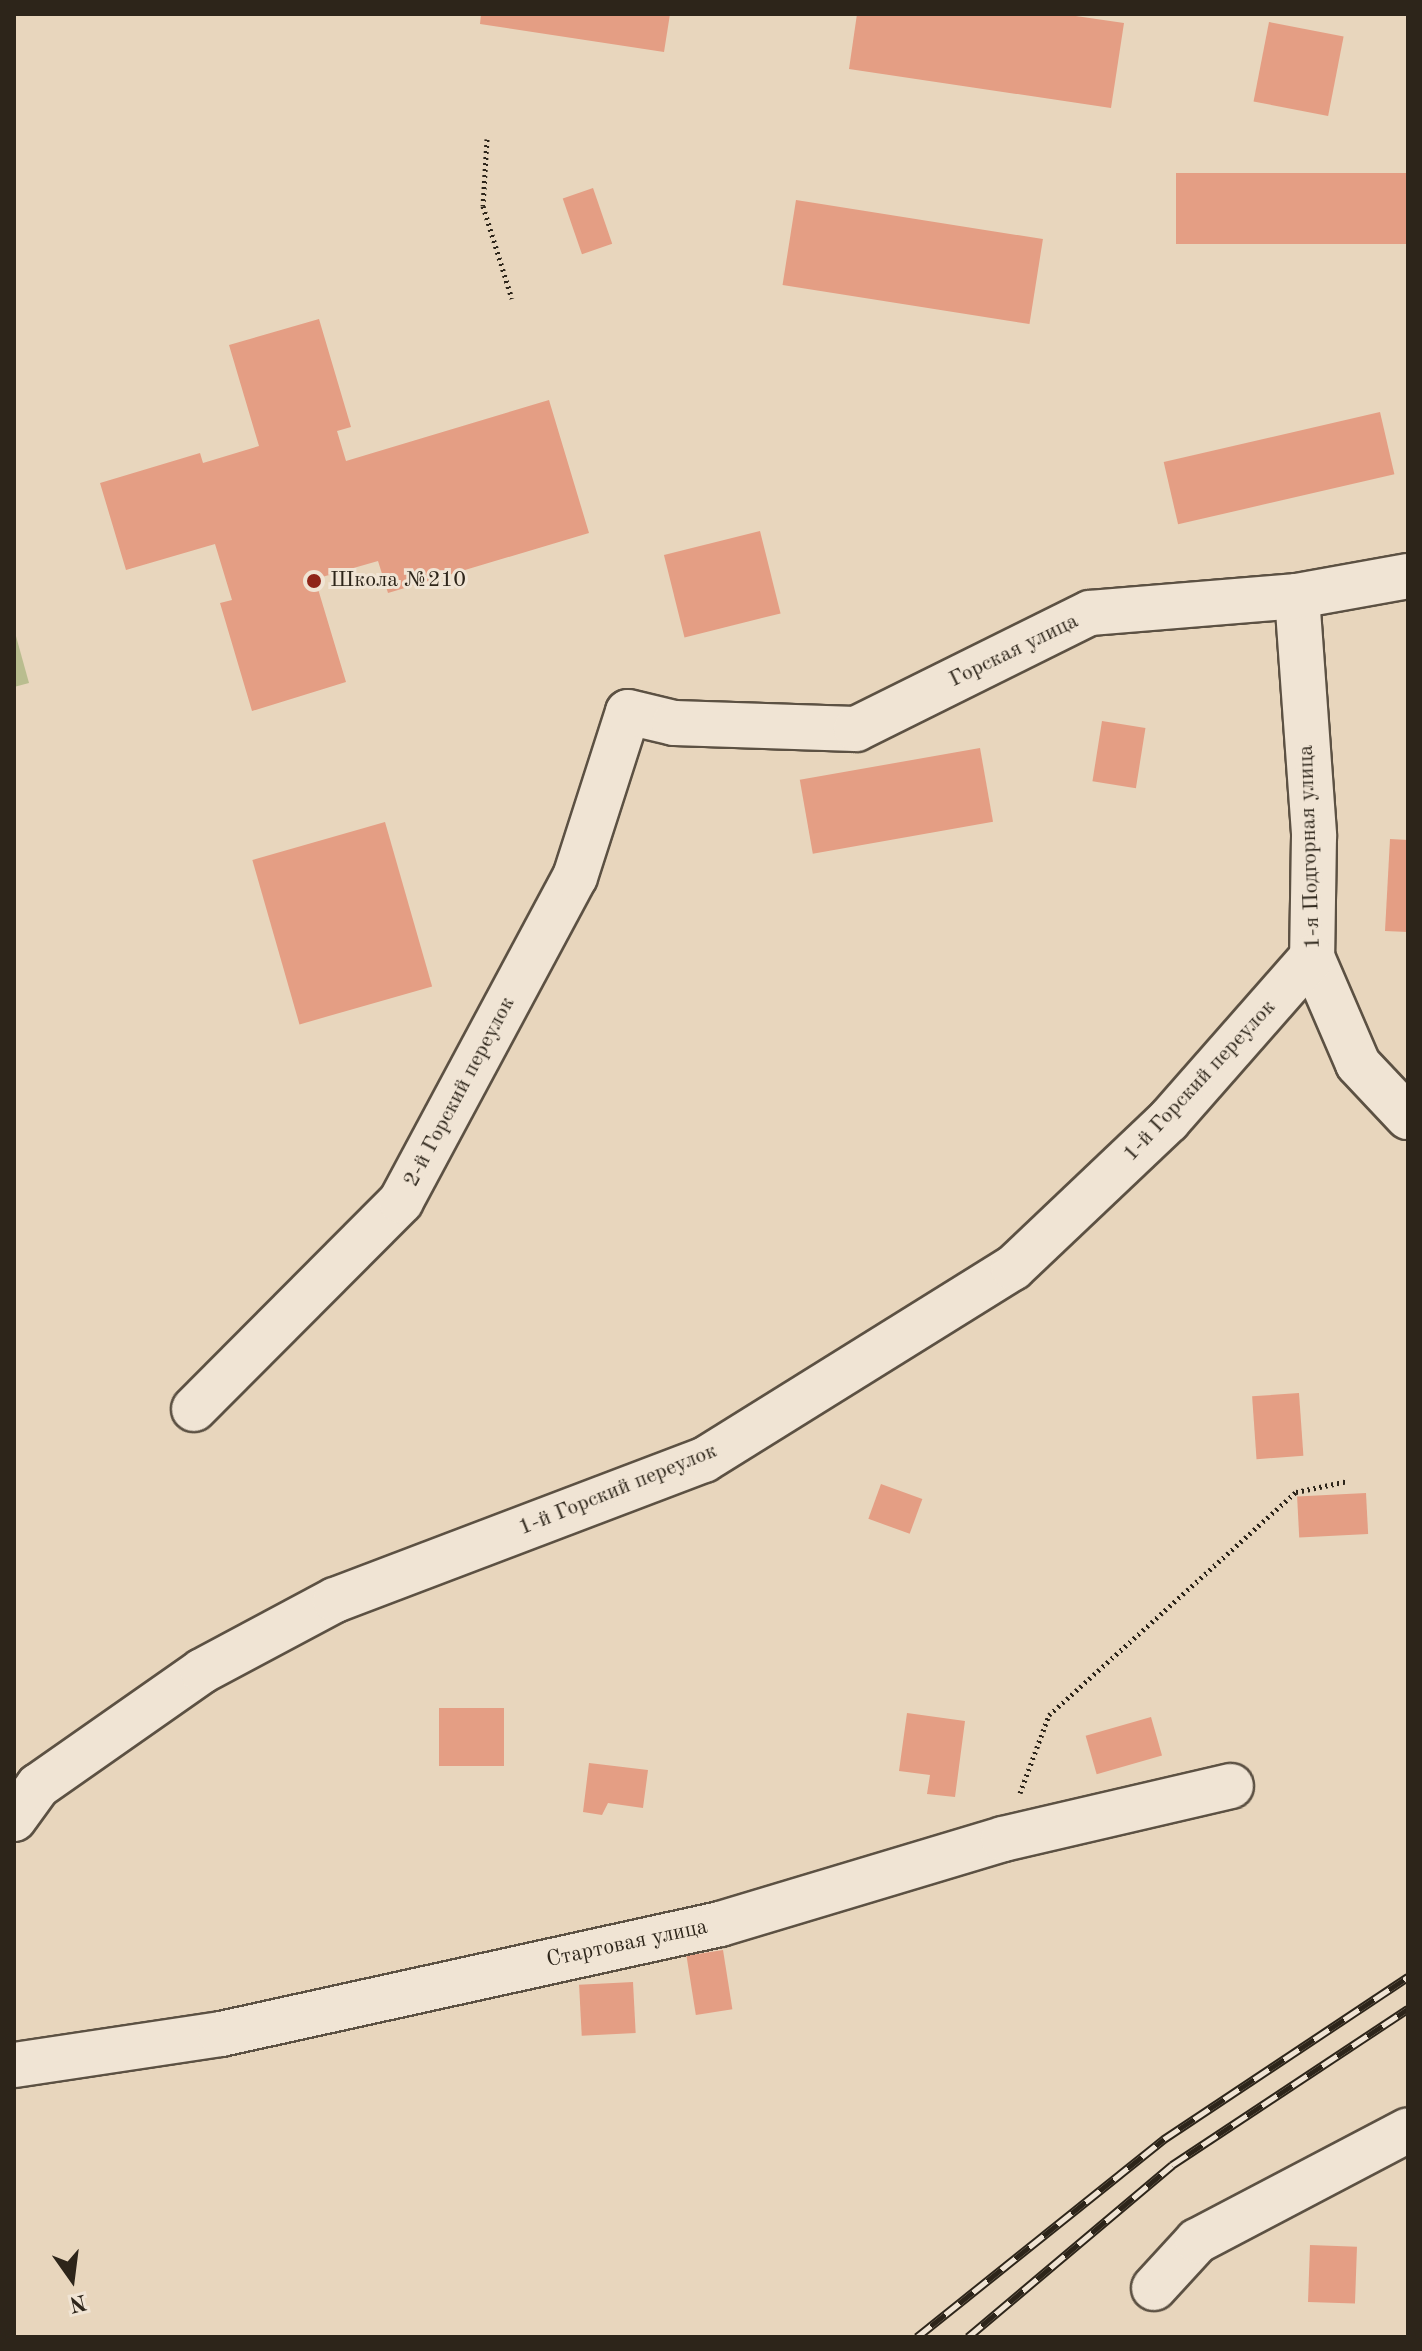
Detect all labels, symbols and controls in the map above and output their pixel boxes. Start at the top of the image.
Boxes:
place label: Школа №210 [330,568,466,594]
marker: Школа №210 [305,572,323,590]
street label: Горская улица [945,608,1083,694]
street label: 1-я Подгорная улица [1293,744,1327,950]
street label: 2-й Горский переулок [399,992,521,1192]
street label: 1-й Горский переулок [1118,995,1282,1167]
street label: 1-й Горский переулок [515,1438,721,1542]
street label: Стартовая улица [544,1914,710,1974]
north arrow [32,2239,112,2319]
text: N [67,2290,89,2315]

